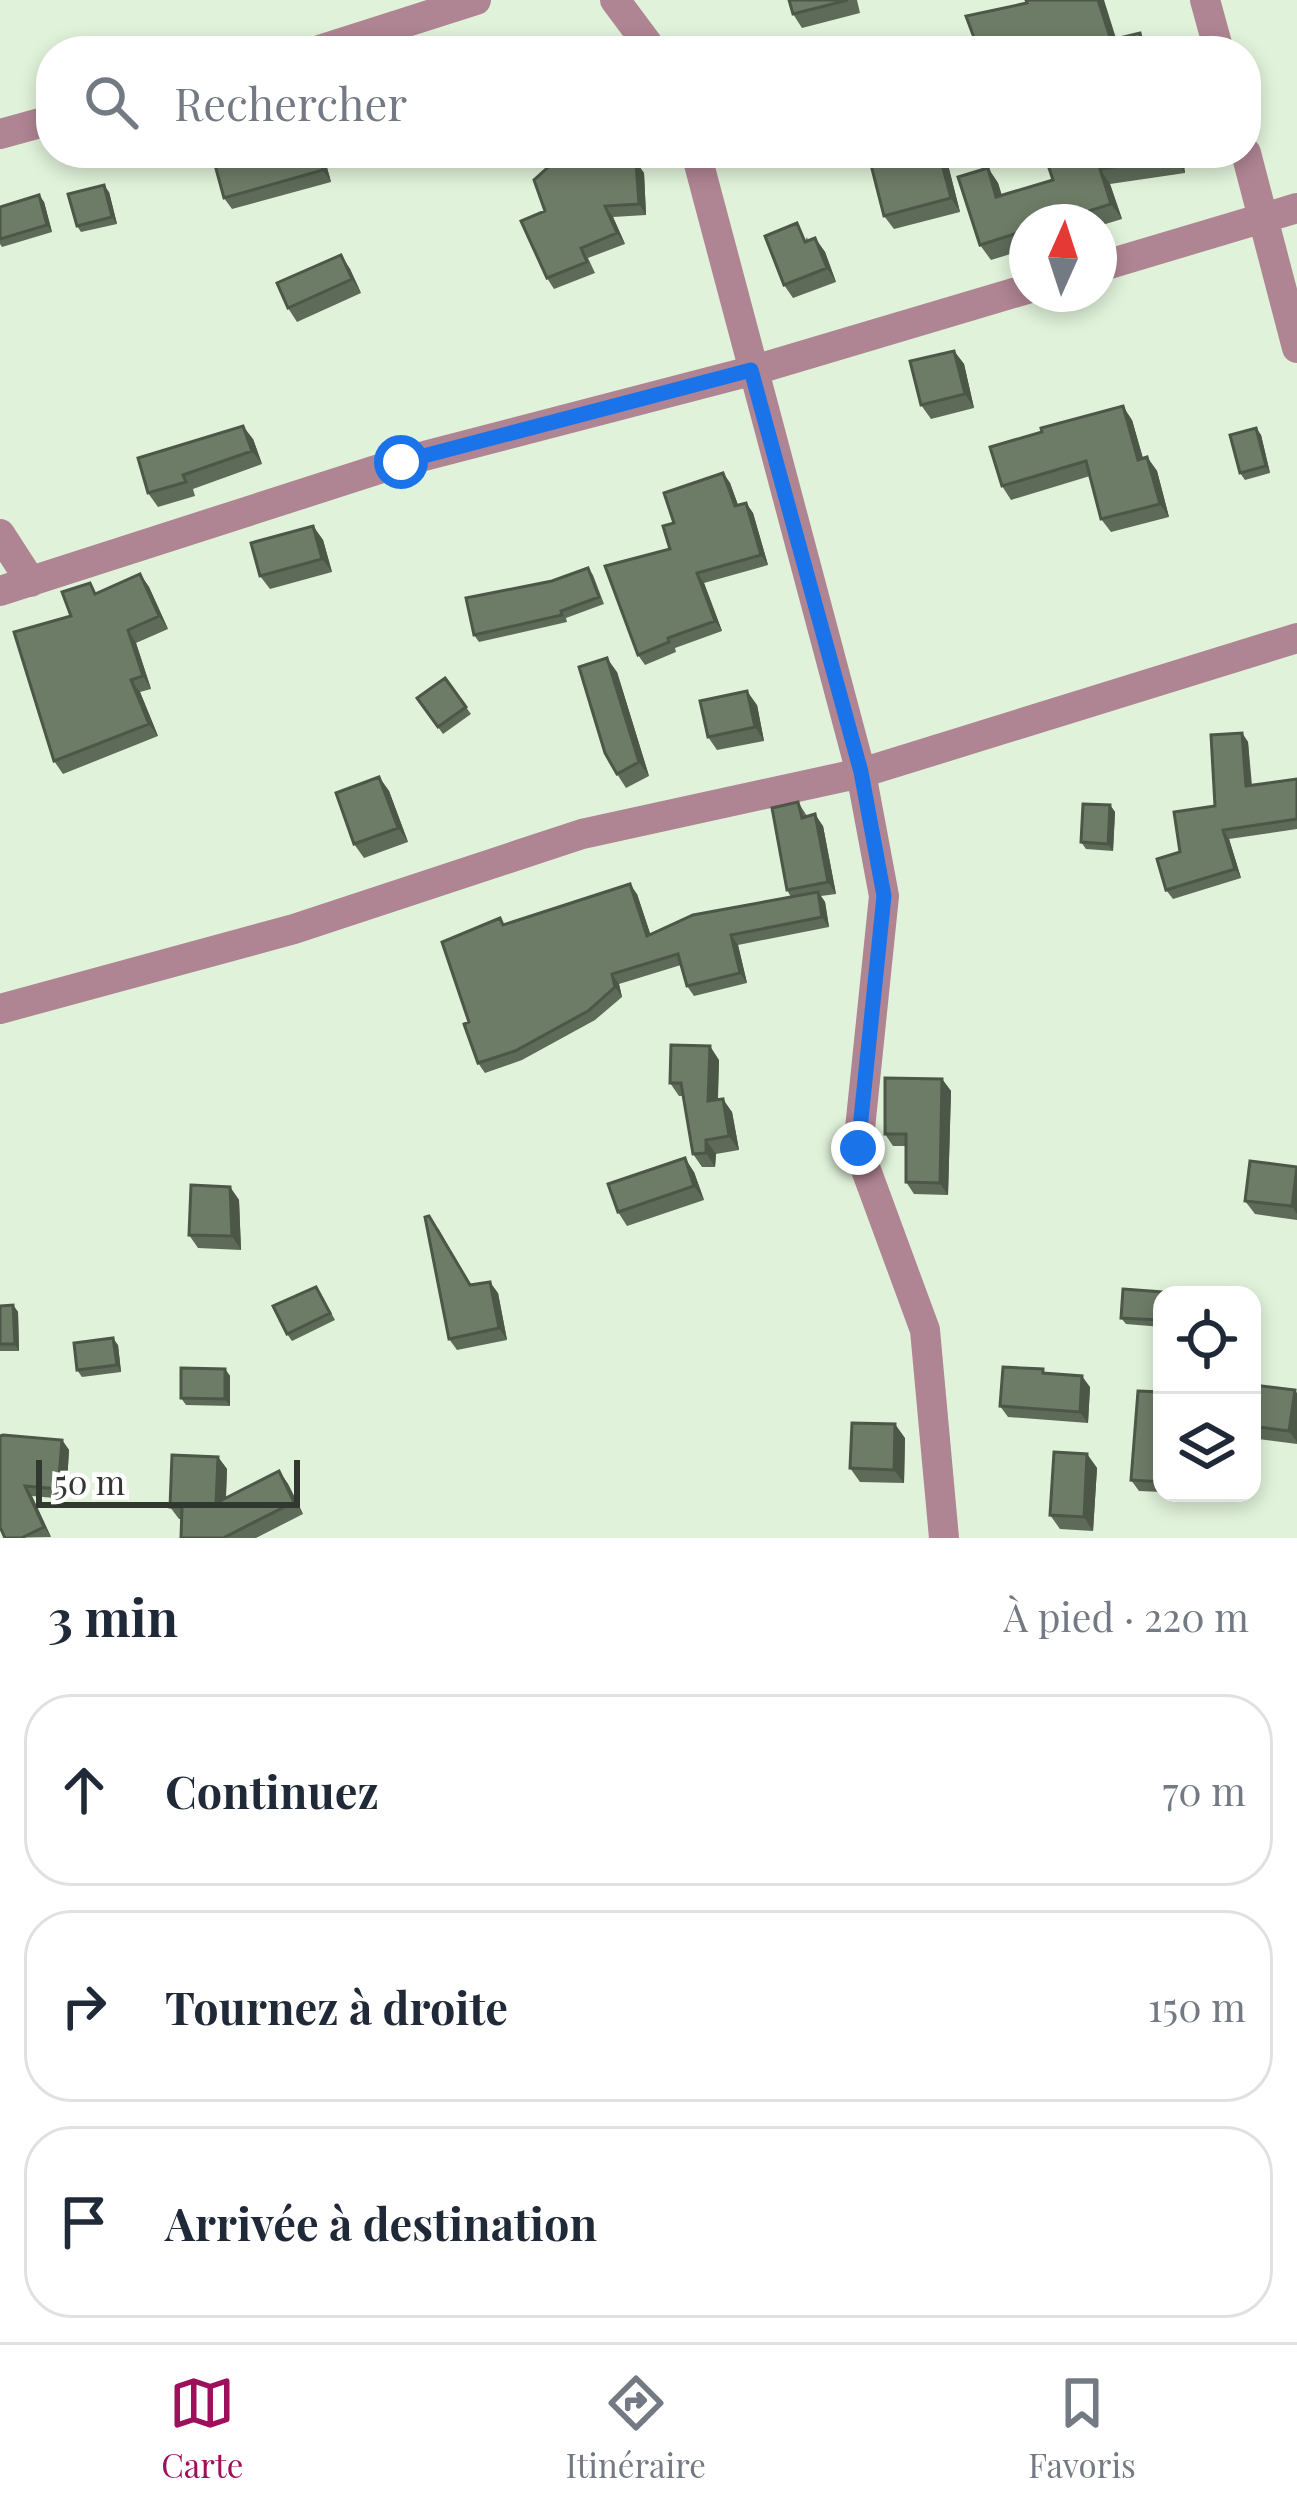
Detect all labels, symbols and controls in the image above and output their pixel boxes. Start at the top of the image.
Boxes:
search box [36,36,1261,168]
icon: search [78,69,144,135]
text: Rechercher [174,72,407,132]
north arrow [1009,204,1117,312]
route start [374,435,428,489]
route end [831,1121,885,1175]
map controls [1153,1286,1261,1502]
button: locate [1153,1286,1261,1394]
button: layers [1153,1394,1261,1502]
scale bar [36,1454,300,1507]
text: 50 m [54,1459,125,1503]
text: 3 min [48,1582,178,1650]
text: À pied · 220 m [1003,1590,1249,1642]
icon: ahead [51,1757,117,1823]
text: Continuez [165,1760,379,1820]
text: 70 m [1162,1764,1246,1816]
icon: right [51,1973,117,2039]
text: Tournez à droite [165,1976,508,2036]
text: 150 m [1148,1980,1246,2032]
icon: arrive [51,2189,117,2255]
text: Arrivée à destination [165,2192,597,2252]
tab: Carte [161,2370,243,2486]
tab: Itinéraire [566,2370,706,2486]
tab: Favoris [1028,2370,1136,2486]

